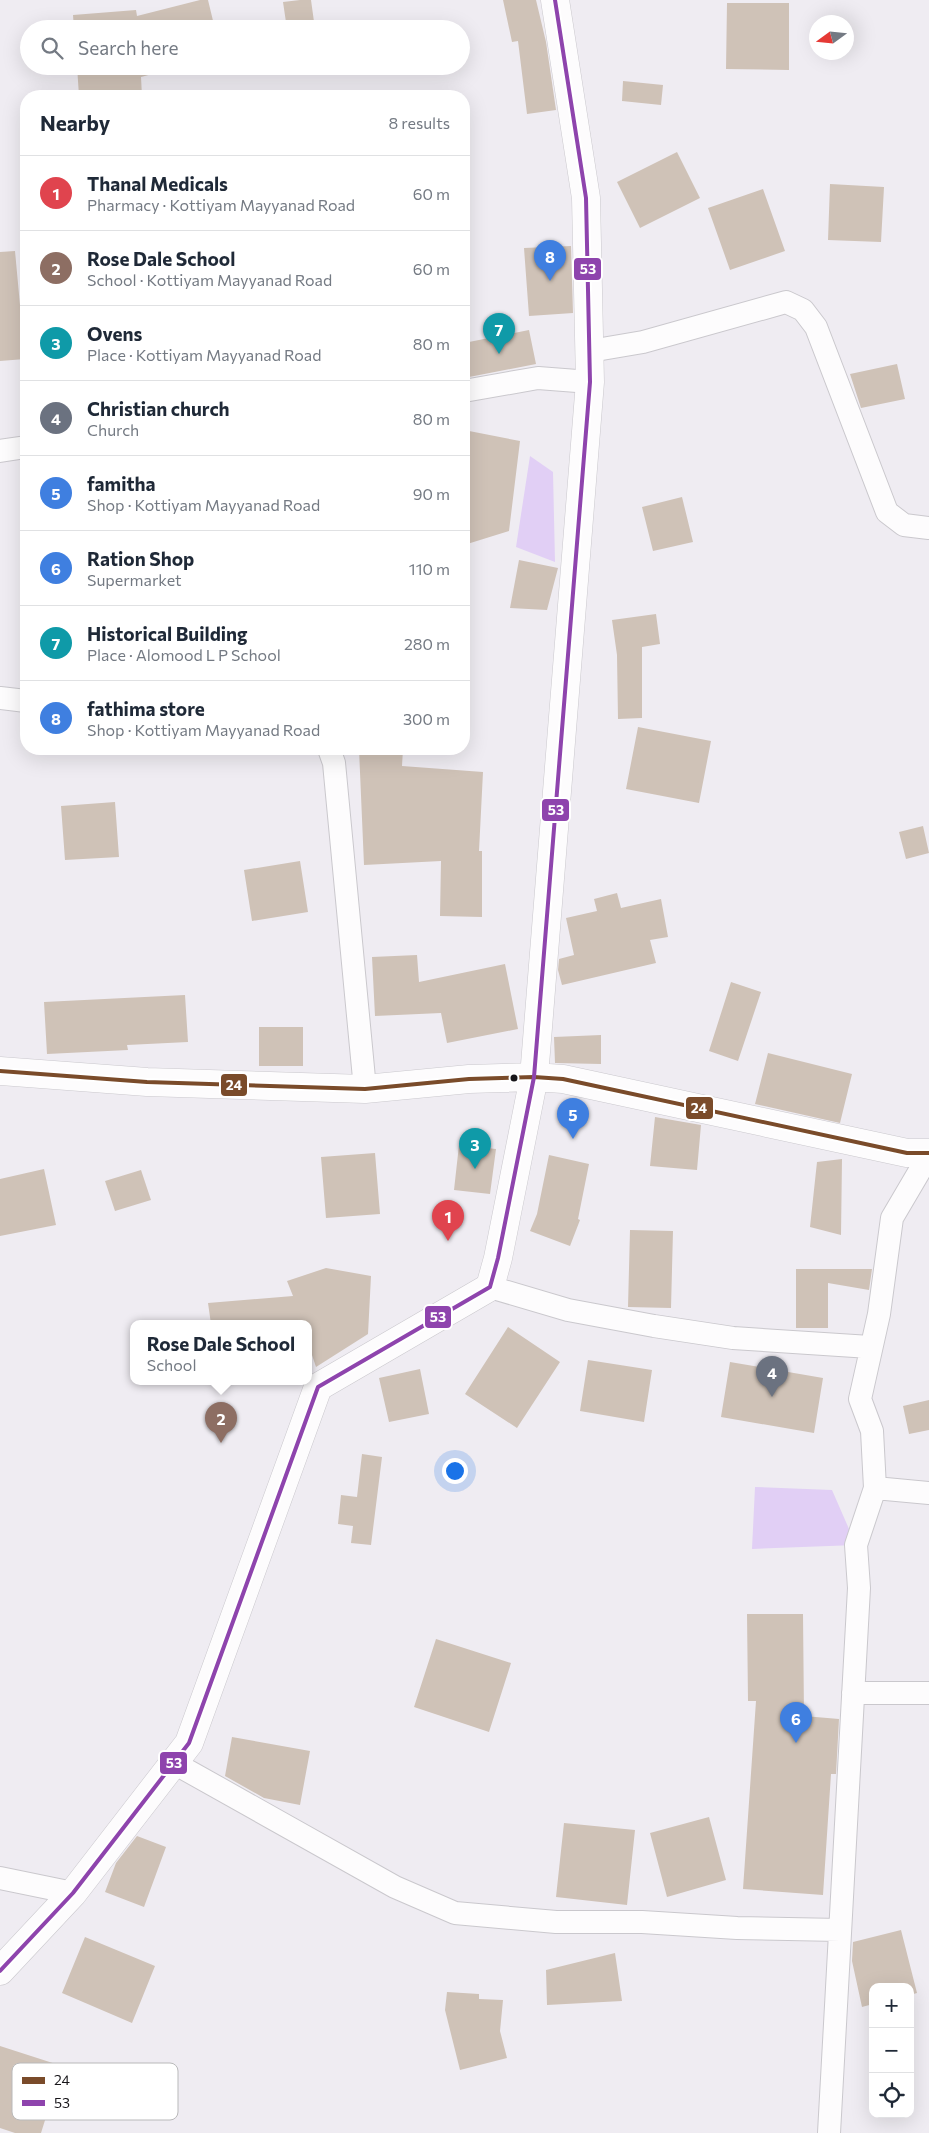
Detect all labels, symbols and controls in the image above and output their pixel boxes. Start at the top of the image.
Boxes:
north arrow [809,15,854,60]
search box [20,20,470,75]
icon: search [38,34,66,62]
text: Search here [78,36,178,59]
text: Nearby [40,110,110,135]
text: 8 results [389,113,450,132]
text: Thanal Medicals [87,172,228,195]
text: 1 [52,184,60,203]
text: 60 m [413,184,450,203]
text: Pharmacy · Kottiyam Mayyanad Road [87,195,355,214]
pin: 8 [534,240,566,281]
text: Rose Dale School [87,247,235,270]
line badge: 53 [573,257,602,281]
text: 2 [51,259,61,278]
text: 60 m [413,259,450,278]
text: 53 [580,260,596,277]
text: School · Kottiyam Mayyanad Road [87,270,332,289]
pin: 7 [483,313,515,354]
text: Ovens [87,322,142,345]
text: 3 [51,334,61,353]
text: 80 m [413,334,450,353]
text: Place · Kottiyam Mayyanad Road [87,345,321,364]
text: Christian church [87,397,230,420]
text: 4 [51,409,61,428]
text: 80 m [413,409,450,428]
text: Church [87,420,139,439]
text: famitha [87,472,156,495]
text: 5 [51,484,61,503]
text: 90 m [413,484,450,503]
text: Shop · Kottiyam Mayyanad Road [87,495,320,514]
text: Ration Shop [87,547,194,570]
text: 6 [51,559,61,578]
text: 110 m [409,559,450,578]
text: Supermarket [87,570,182,589]
text: Historical Building [87,622,247,645]
text: 7 [52,634,60,653]
text: 280 m [404,634,450,653]
text: Place · Alomood L P School [87,645,281,664]
text: fathima store [87,697,205,720]
text: 8 [51,709,61,728]
text: 300 m [403,709,450,728]
text: Shop · Kottiyam Mayyanad Road [87,720,320,739]
line badge: 53 [541,798,570,822]
text: 53 [548,801,564,818]
line badge: 24 [220,1073,248,1097]
unlabelled marker [509,1073,519,1083]
text: 24 [226,1076,243,1093]
line badge: 24 [685,1096,714,1120]
pin: 5 [557,1098,589,1139]
text: 24 [691,1099,708,1116]
pin: 3 [459,1128,491,1169]
pin: 1 [432,1200,464,1241]
line badge: 53 [424,1305,452,1329]
text: 53 [430,1308,446,1325]
popup [130,1320,312,1385]
text: Rose Dale School [147,1332,295,1355]
text: School [147,1355,196,1374]
pin: 4 [756,1356,788,1397]
pin: 2 [205,1402,237,1443]
your location [442,1458,468,1484]
pin: 6 [780,1702,812,1743]
line badge: 53 [159,1751,188,1775]
text: 53 [166,1754,182,1771]
map controls [869,1983,914,2118]
button: + [869,1983,914,2028]
button: − [869,2028,914,2073]
legend [12,2063,178,2120]
text: 24 [54,2071,71,2088]
button: locate [869,2073,914,2118]
text: 53 [54,2094,70,2111]

